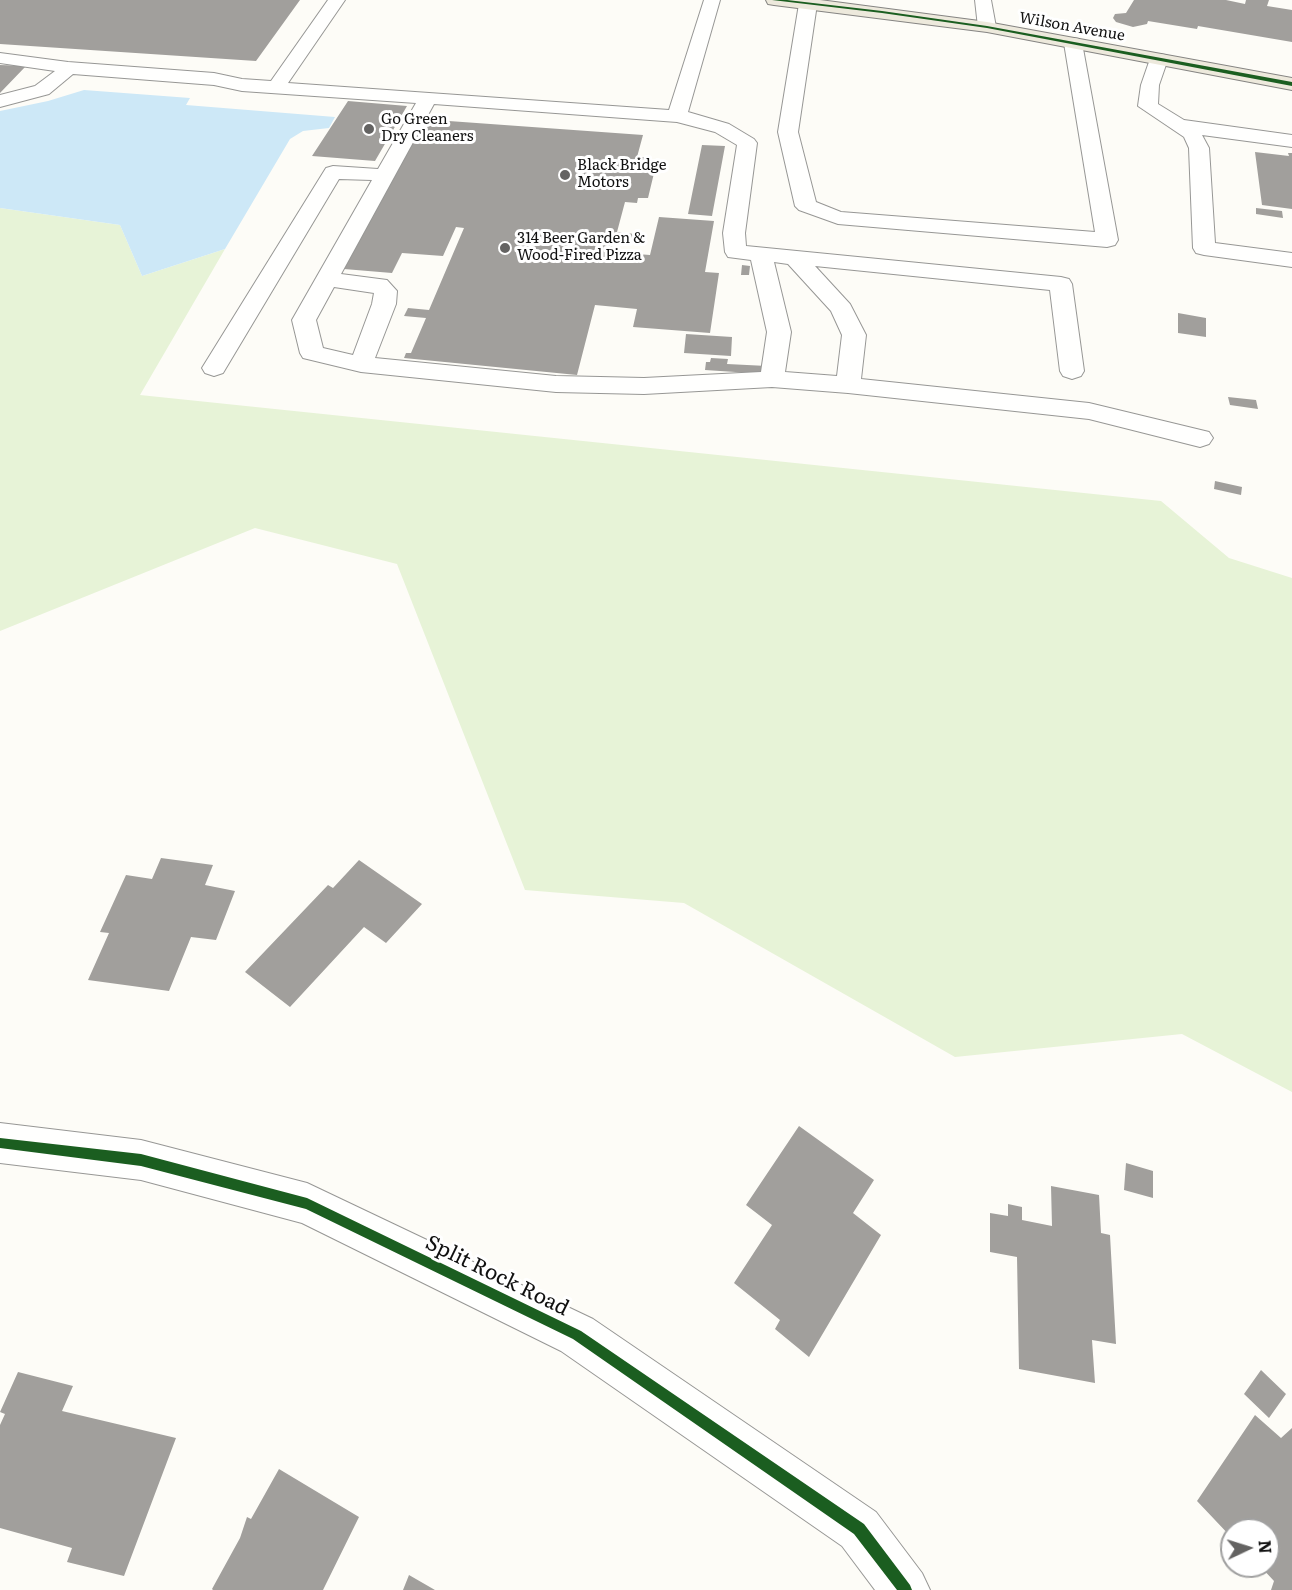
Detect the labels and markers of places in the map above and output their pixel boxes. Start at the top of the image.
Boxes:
place label: Go Green Dry Cleaners [381,111,473,146]
marker: Go Green Dry Cleaners [362,122,376,136]
place label: Black Bridge Motors [577,157,666,192]
marker: Black Bridge Motors [558,168,572,182]
place label: 314 Beer Garden & Wood-Fired Pizza [517,230,645,265]
marker: 314 Beer Garden & Wood-Fired Pizza [498,241,512,255]

